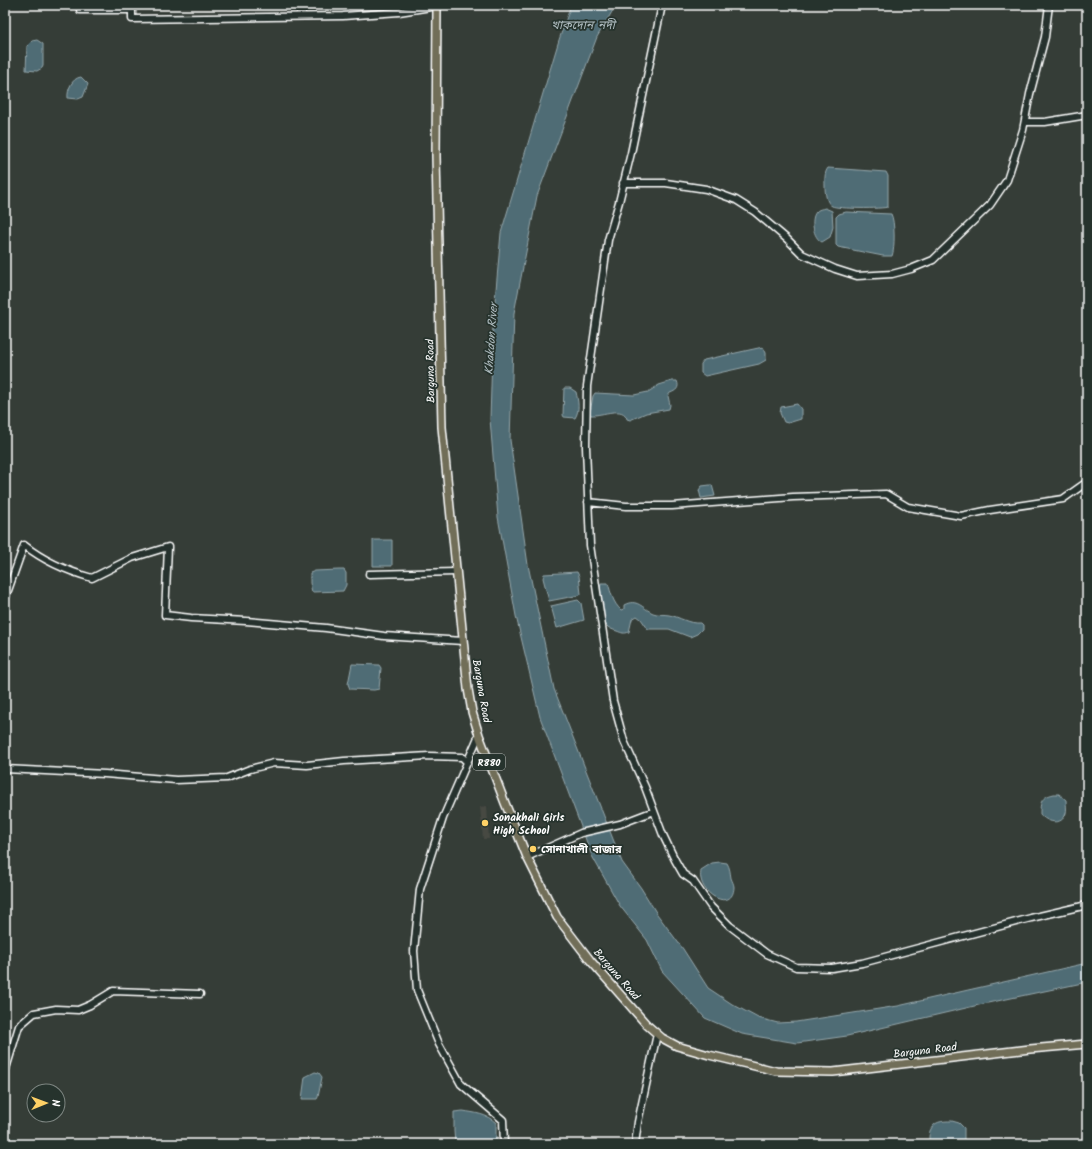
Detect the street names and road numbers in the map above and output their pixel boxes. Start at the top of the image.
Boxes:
street label: Barguna Road [421,338,441,403]
street label: Barguna Road [467,658,496,725]
road number: R880 [473,754,505,770]
street label: Barguna Road [589,945,644,1005]
street label: Barguna Road [892,1038,958,1064]

